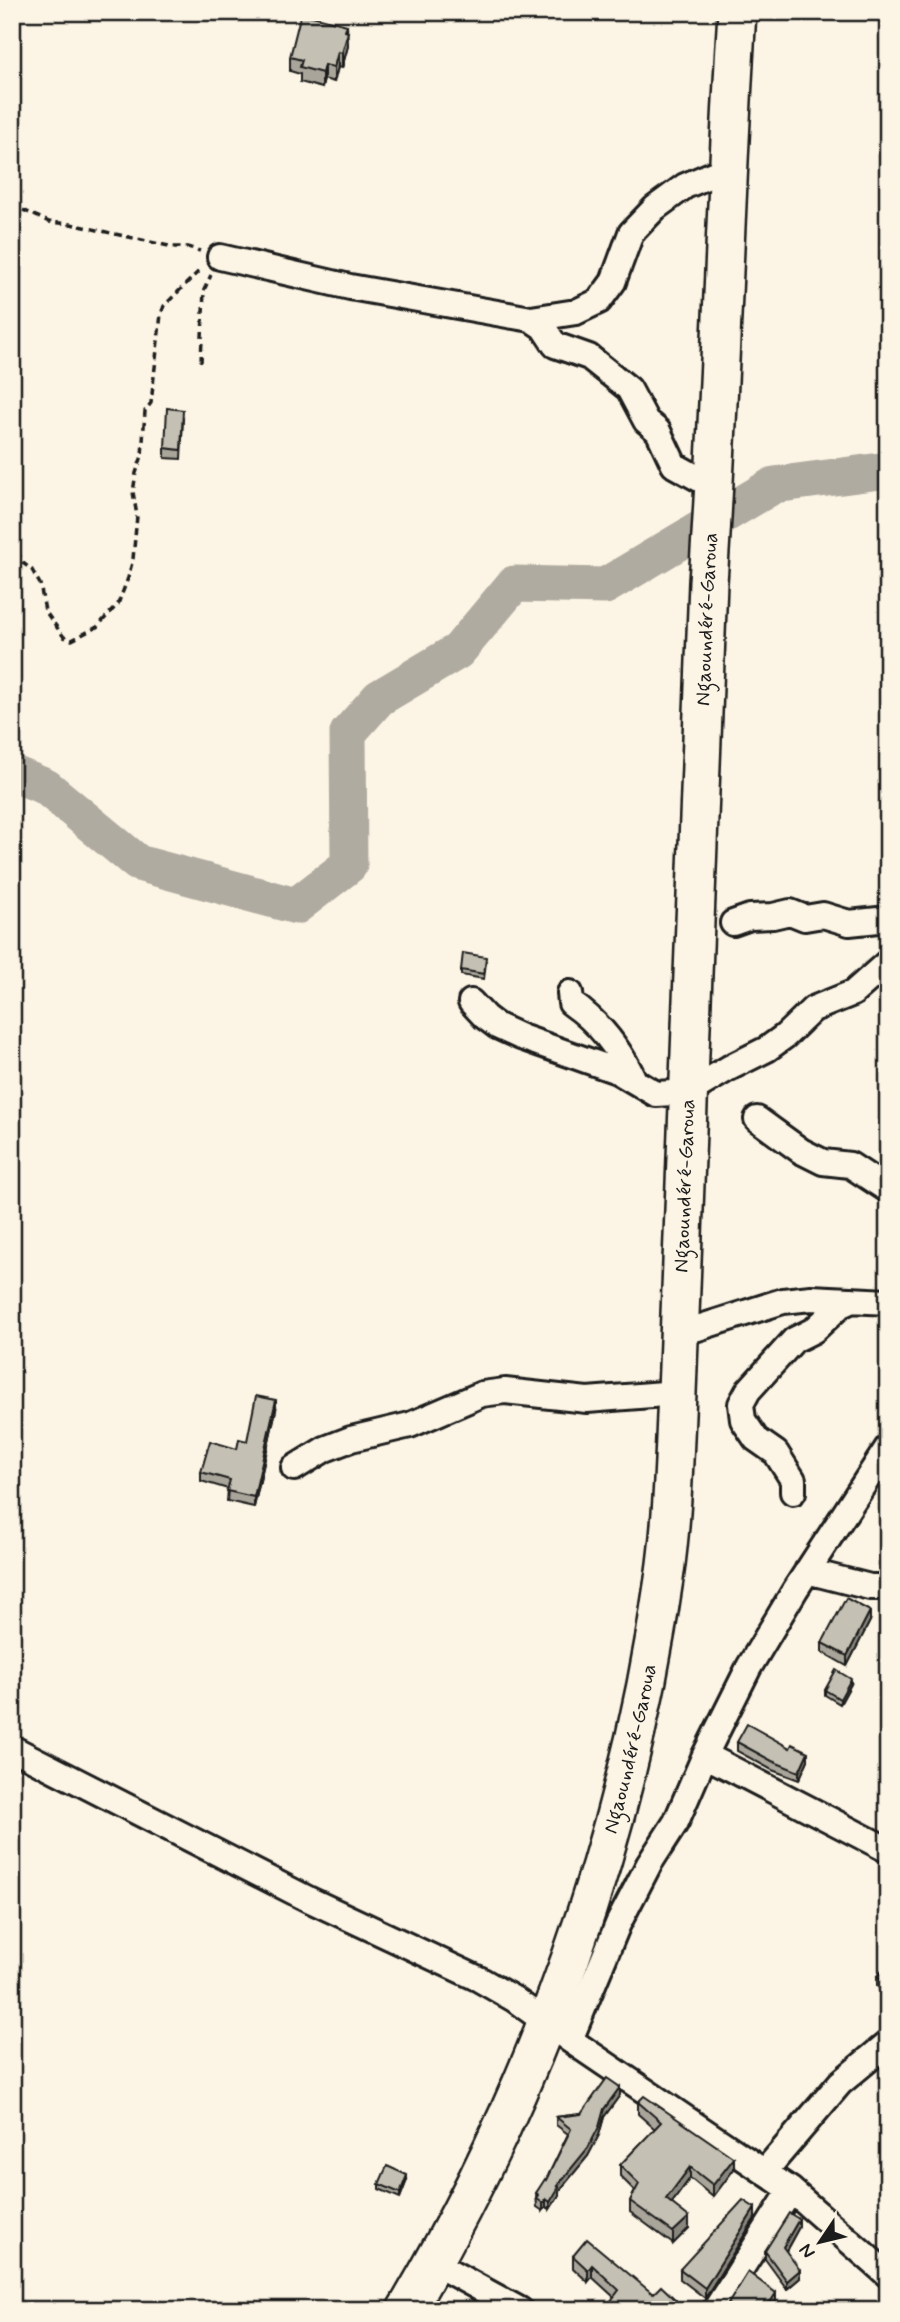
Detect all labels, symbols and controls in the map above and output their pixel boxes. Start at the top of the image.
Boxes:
street label: Ngaoundéré-Garoua [689,532,725,707]
street label: Ngaoundéré-Garoua [668,1099,702,1273]
street label: Ngaoundéré-Garoua [597,1662,664,1837]
north arrow [785,2206,855,2276]
text: N [793,2239,821,2263]

